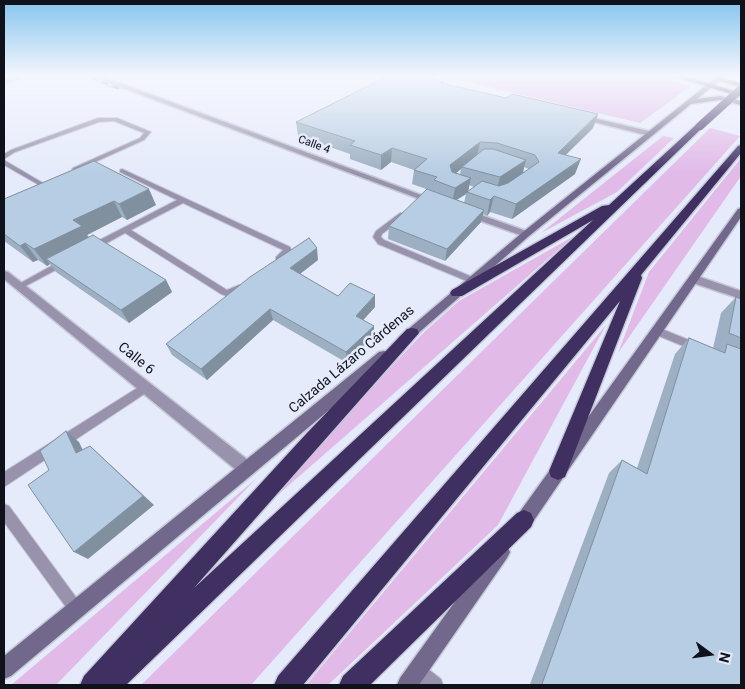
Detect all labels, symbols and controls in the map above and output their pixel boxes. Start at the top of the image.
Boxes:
street label: Calle 4 [296,133,332,157]
street label: Calzada Lázaro Cárdenas [286,303,418,417]
street label: Calle 6 [114,339,158,379]
north arrow [685,629,735,679]
text: N [716,651,734,664]

